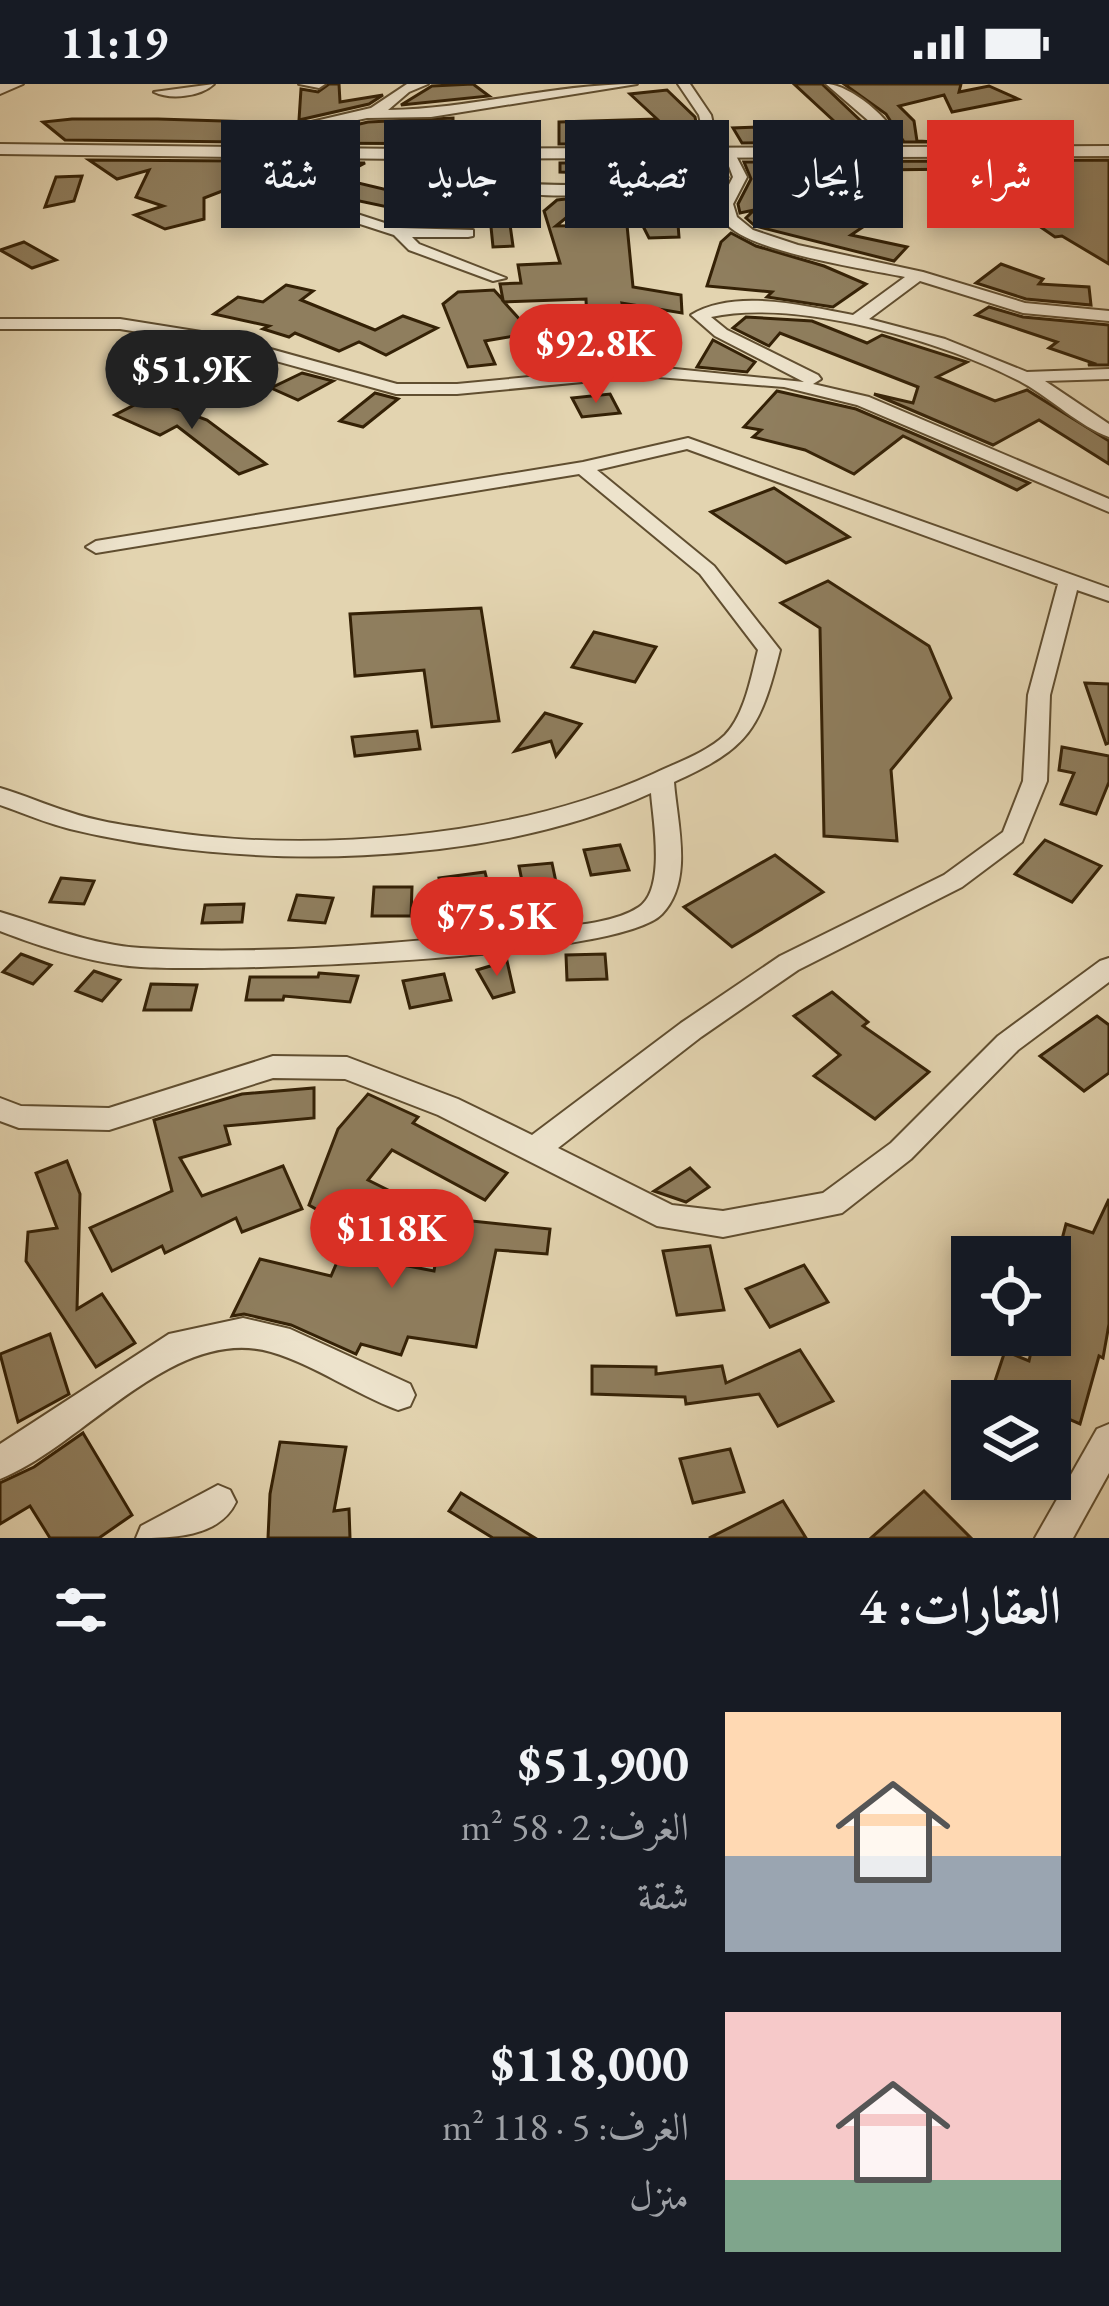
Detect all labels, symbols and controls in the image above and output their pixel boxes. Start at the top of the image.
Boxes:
text: 11:19 [60,13,168,71]
chip: شقة [221,120,360,228]
chip: جديد [384,120,541,228]
chip: تصفية [565,120,729,228]
chip: إيجار [753,120,903,228]
chip: شراء [927,120,1074,228]
pin: $92.8K [498,304,694,406]
text: $92.8K [536,317,656,368]
pin: $51.9K [94,330,290,432]
text: $51.9K [132,343,252,394]
pin: $75.5K [399,877,595,979]
text: $75.5K [437,890,557,941]
pin: $118K [308,1189,476,1291]
text: $118K [337,1202,447,1253]
map controls [951,1236,1071,1500]
button: locate [951,1236,1071,1356]
button: layers [951,1380,1071,1500]
text: العقارات: 4 [859,1572,1061,1638]
icon: filters [48,1577,114,1643]
text: $51,900 [518,1730,689,1796]
icon: home [821,1760,965,1904]
text: الغرف: 2 · 58 m² [461,1801,689,1852]
text: شقة [637,1870,689,1921]
text: $118,000 [491,2030,689,2096]
icon: home [821,2060,965,2204]
text: الغرف: 5 · 118 m² [442,2101,689,2152]
text: منزل [629,2170,689,2221]

